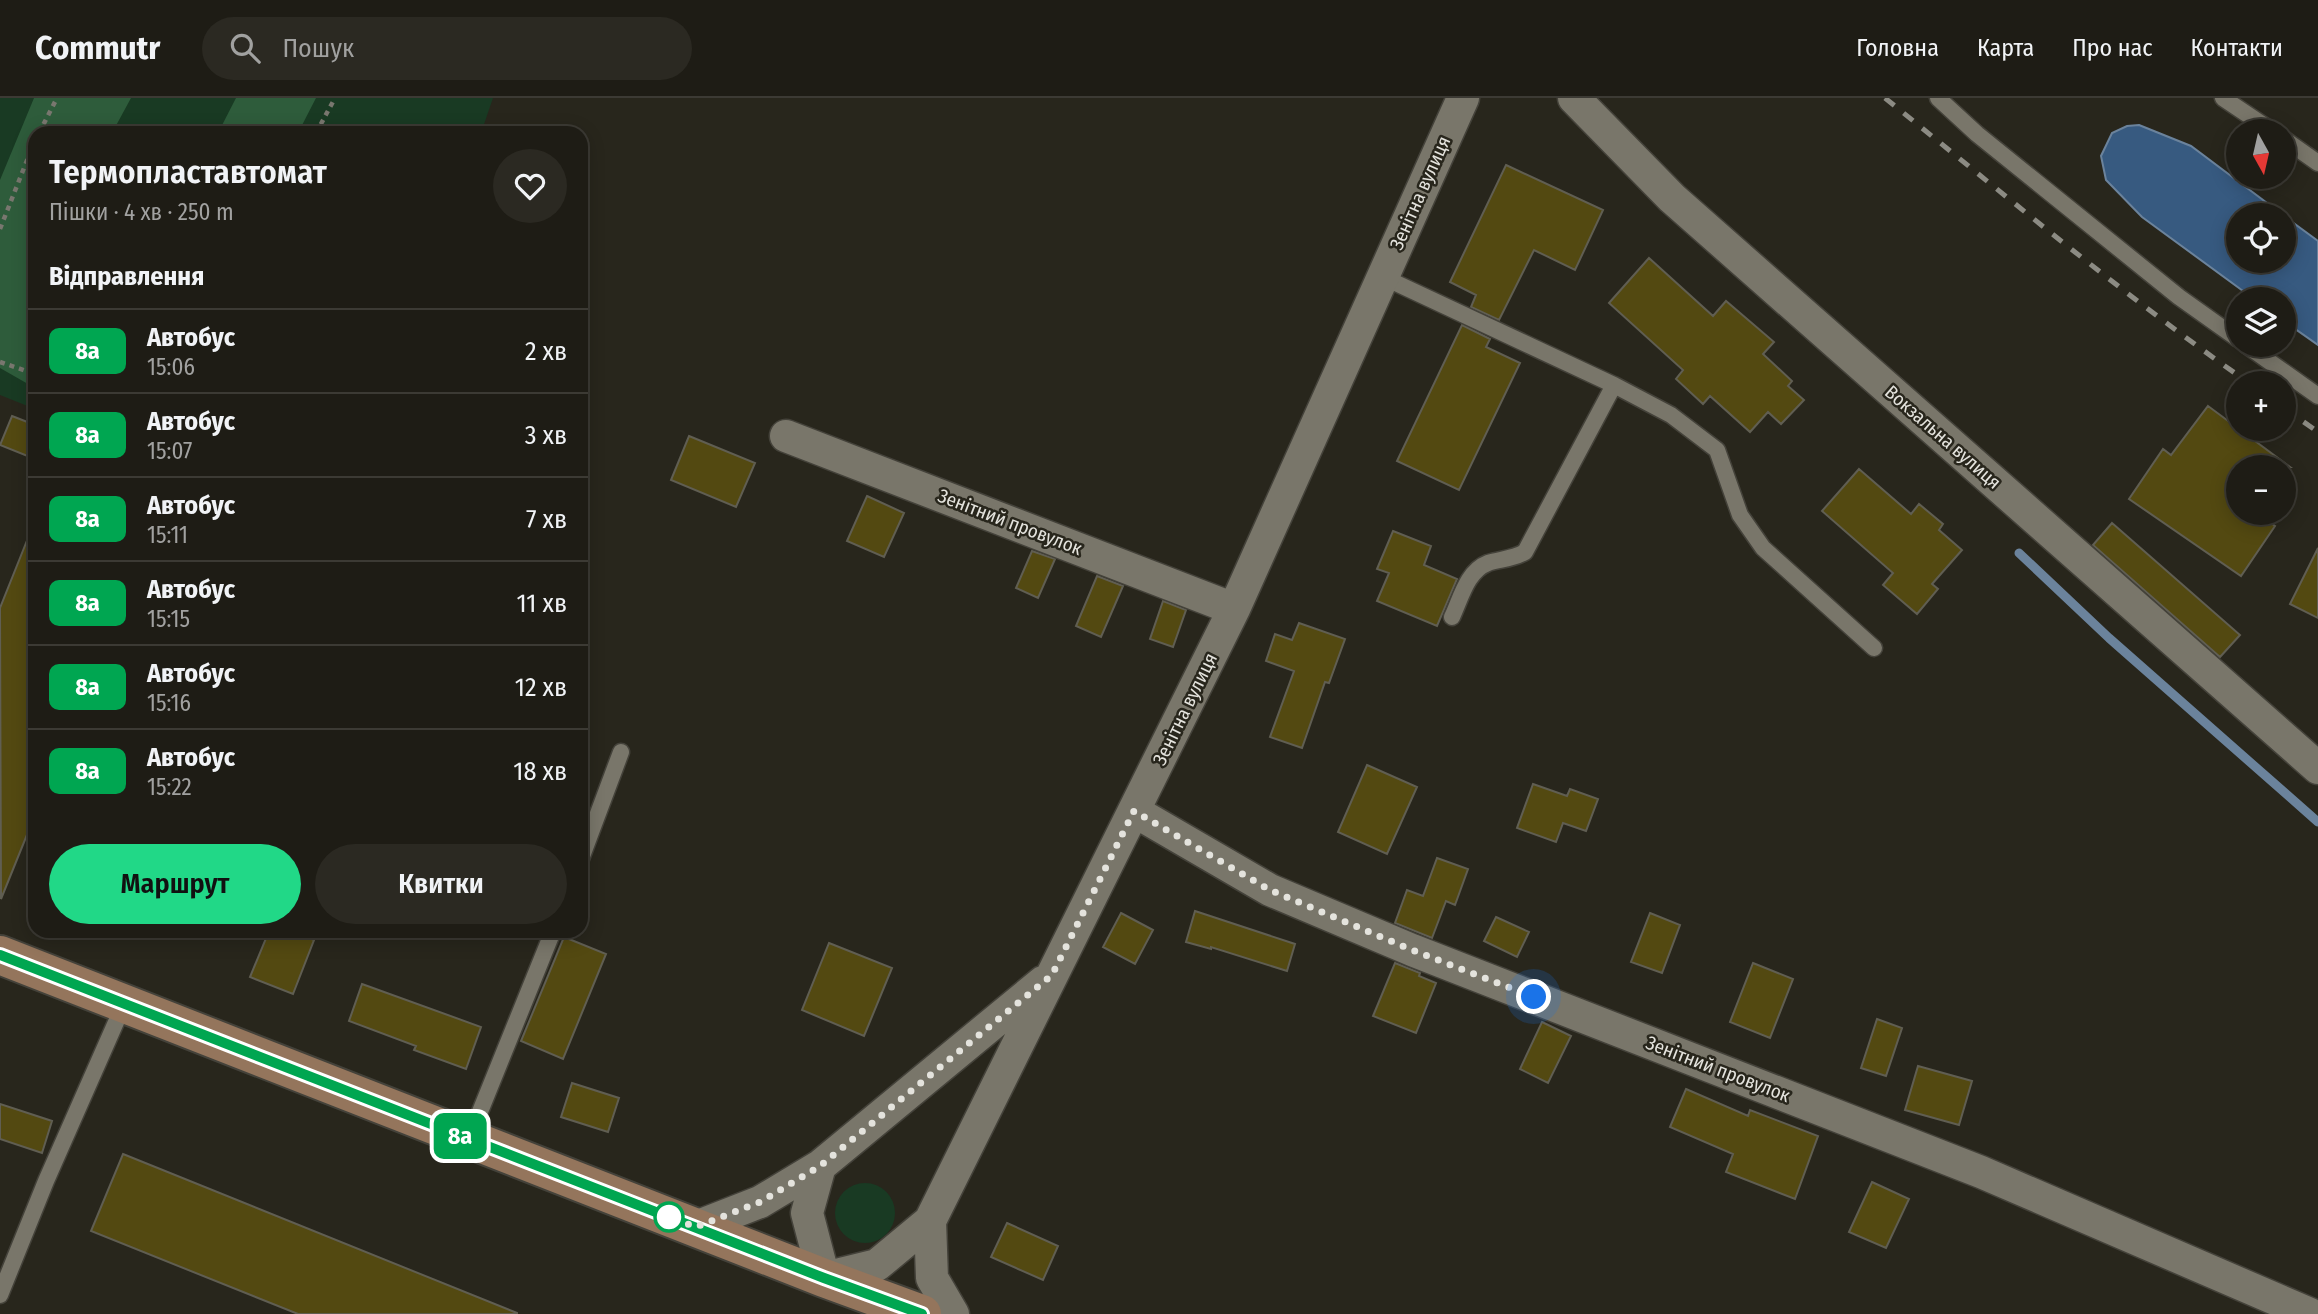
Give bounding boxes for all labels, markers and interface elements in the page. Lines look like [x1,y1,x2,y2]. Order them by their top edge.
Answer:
search box [202,17,692,80]
text: Commutr [35,28,160,68]
icon: search [226,29,264,67]
text: Пошук [282,33,354,64]
text: Головна [1856,34,1939,62]
text: Карта [1977,34,2034,62]
text: Про нас [2072,34,2153,62]
text: Контакти [2191,34,2283,62]
north arrow [2226,119,2296,189]
map controls [2226,119,2296,525]
street label: Зенітна вулиця [1385,133,1455,253]
button: heart [493,149,567,223]
text: Термопластавтомат [49,152,327,192]
text: Пішки · 4 хв · 250 m [49,198,234,226]
button: locate [2226,203,2296,273]
text: Відправлення [49,261,204,292]
button: layers [2226,287,2296,357]
text: Автобус [147,322,235,353]
text: 2 хв [525,336,567,367]
text: 8а [75,337,100,365]
text: 15:06 [147,353,195,381]
button: + [2226,371,2296,441]
street label: Вокзальна вулиця [1880,380,2006,494]
text: Автобус [147,406,235,437]
text: 3 хв [525,420,567,451]
text: 8а [75,421,100,449]
text: 15:07 [147,437,192,465]
button: − [2226,455,2296,525]
street label: Зенітний провулок [935,484,1085,560]
text: Автобус [147,490,235,521]
text: 7 хв [526,504,567,535]
text: 8а [75,505,100,533]
text: 15:11 [147,521,188,549]
text: Автобус [147,574,235,605]
text: 11 хв [517,588,567,619]
text: 8а [75,589,100,617]
text: 15:15 [147,605,190,633]
street label: Зенітна вулиця [1148,649,1222,769]
text: Автобус [147,658,235,689]
text: 12 хв [515,672,567,703]
text: 8а [75,673,100,701]
text: 15:16 [147,689,191,717]
text: Автобус [147,742,235,773]
text: 18 хв [513,756,567,787]
text: 8а [75,757,100,785]
text: 15:22 [147,773,192,801]
button: Маршрут [49,844,301,924]
button: Квитки [315,844,567,924]
your location [1516,979,1551,1014]
street label: Зенітний провулок [1643,1031,1793,1107]
line badge: 8а [428,1113,491,1159]
text: 8а [448,1122,472,1150]
unlabelled marker [654,1202,684,1232]

